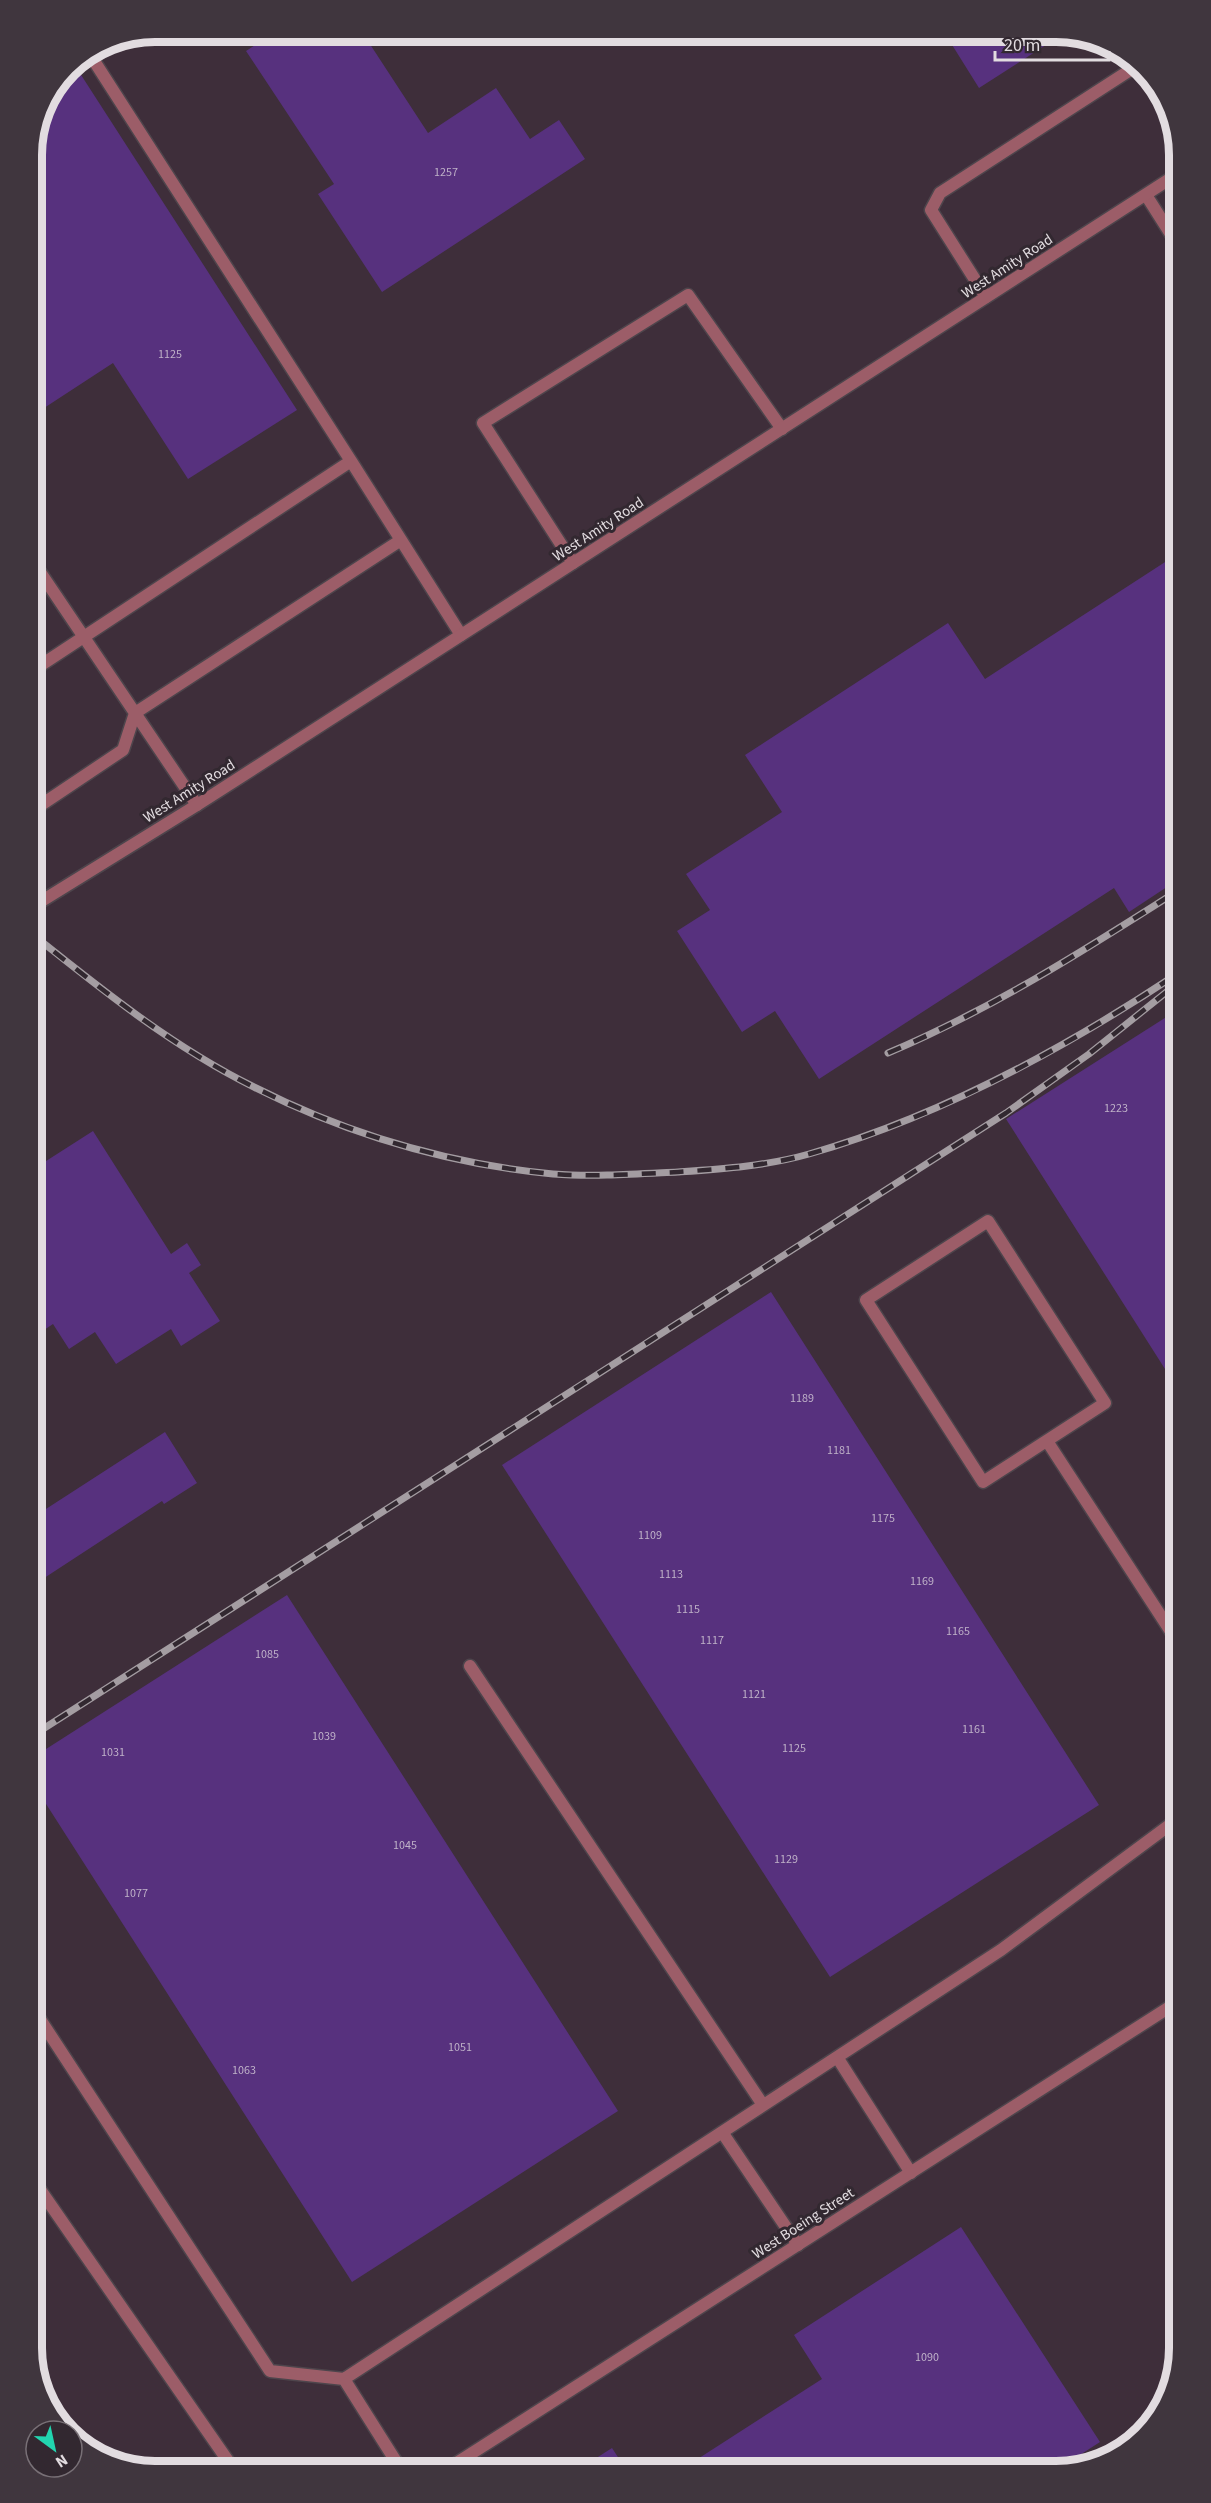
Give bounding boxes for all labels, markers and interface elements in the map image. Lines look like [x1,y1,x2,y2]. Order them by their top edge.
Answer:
scale bar [995,24,1109,62]
text: 20 m [1004,33,1040,58]
house number: 1257 [434,164,458,181]
street label: West Amity Road [958,229,1057,304]
house number: 1125 [158,346,182,363]
street label: West Amity Road [549,492,648,567]
street label: West Amity Road [139,755,239,828]
house number: 1223 [1104,1100,1128,1117]
house number: 1189 [790,1390,814,1407]
house number: 1181 [827,1442,851,1459]
house number: 1175 [871,1510,895,1527]
house number: 1109 [638,1527,662,1544]
house number: 1113 [659,1566,683,1583]
house number: 1169 [910,1573,934,1590]
house number: 1115 [676,1601,700,1618]
house number: 1165 [946,1623,970,1640]
house number: 1117 [700,1632,724,1649]
house number: 1085 [255,1646,279,1663]
house number: 1121 [742,1686,766,1703]
house number: 1161 [962,1721,986,1738]
house number: 1039 [312,1728,336,1745]
house number: 1125 [782,1740,806,1757]
house number: 1031 [101,1744,125,1761]
house number: 1045 [393,1837,417,1854]
house number: 1129 [774,1851,798,1868]
house number: 1077 [124,1885,148,1902]
house number: 1051 [448,2039,472,2056]
house number: 1063 [232,2062,256,2079]
street label: West Boeing Street [748,2183,858,2264]
house number: 1090 [915,2349,939,2366]
north arrow [24,2419,84,2479]
text: N [51,2449,72,2473]

